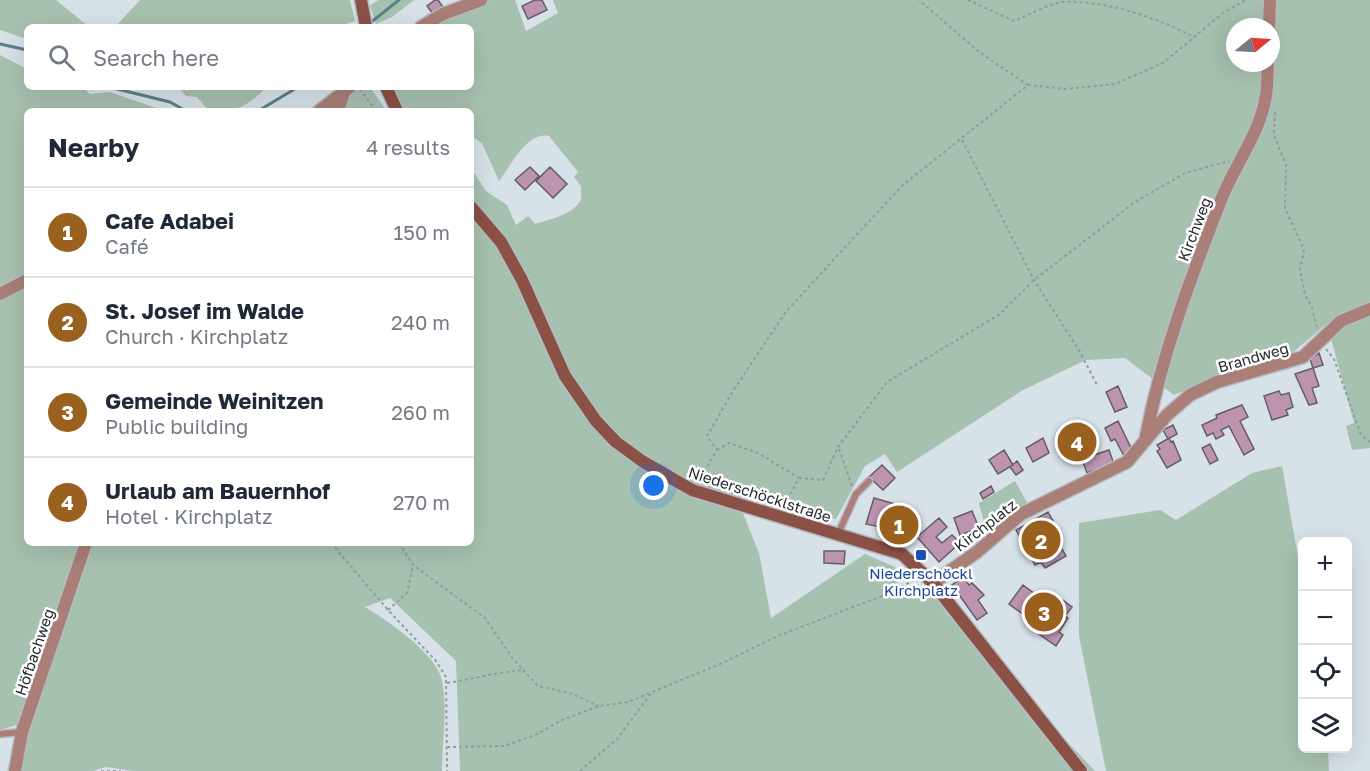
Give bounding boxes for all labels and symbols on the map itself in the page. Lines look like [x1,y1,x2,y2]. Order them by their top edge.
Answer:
north arrow [1226,18,1280,72]
street label: Kirchweg [1174,194,1214,264]
street label: Brandweg [1216,338,1290,376]
pin: 4 [1058,420,1096,464]
street label: Niederschöcklstraße [686,462,834,526]
your location [639,471,668,500]
street label: Kirchplatz [950,495,1020,555]
pin: 1 [880,502,918,548]
pin: 2 [1022,518,1060,562]
marker: Niederschöckl Kirchplatz [914,548,928,562]
place label: Niederschöckl Kirchplatz [869,564,973,599]
pin: 3 [1024,590,1064,634]
street label: Höfbachweg [11,606,57,698]

